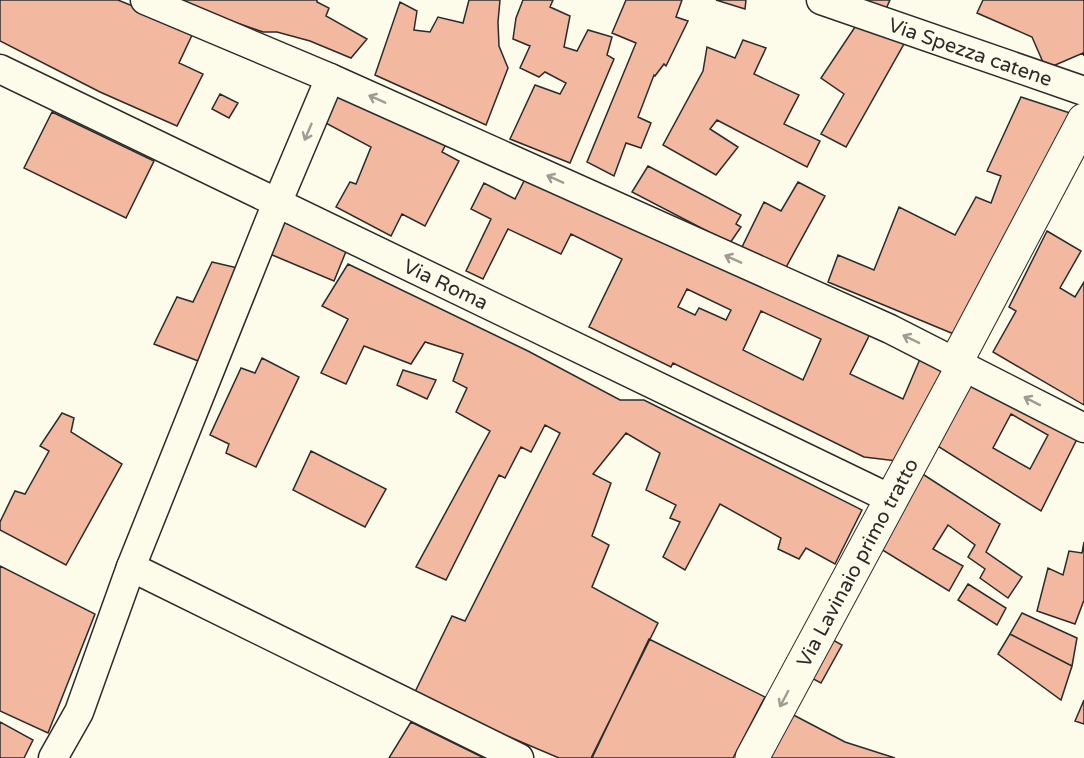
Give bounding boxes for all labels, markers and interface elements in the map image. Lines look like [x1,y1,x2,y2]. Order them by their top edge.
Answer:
street label: Via Spezza catene [885,13,1055,92]
one-way arrow [369,93,387,105]
one-way arrow [302,123,313,141]
one-way arrow [547,173,565,184]
one-way arrow [725,253,743,264]
street label: Via Roma [399,254,492,316]
one-way arrow [902,333,920,345]
one-way arrow [1023,395,1041,407]
street label: Via Lavinaio primo tratto [792,454,924,672]
one-way arrow [778,689,789,707]

